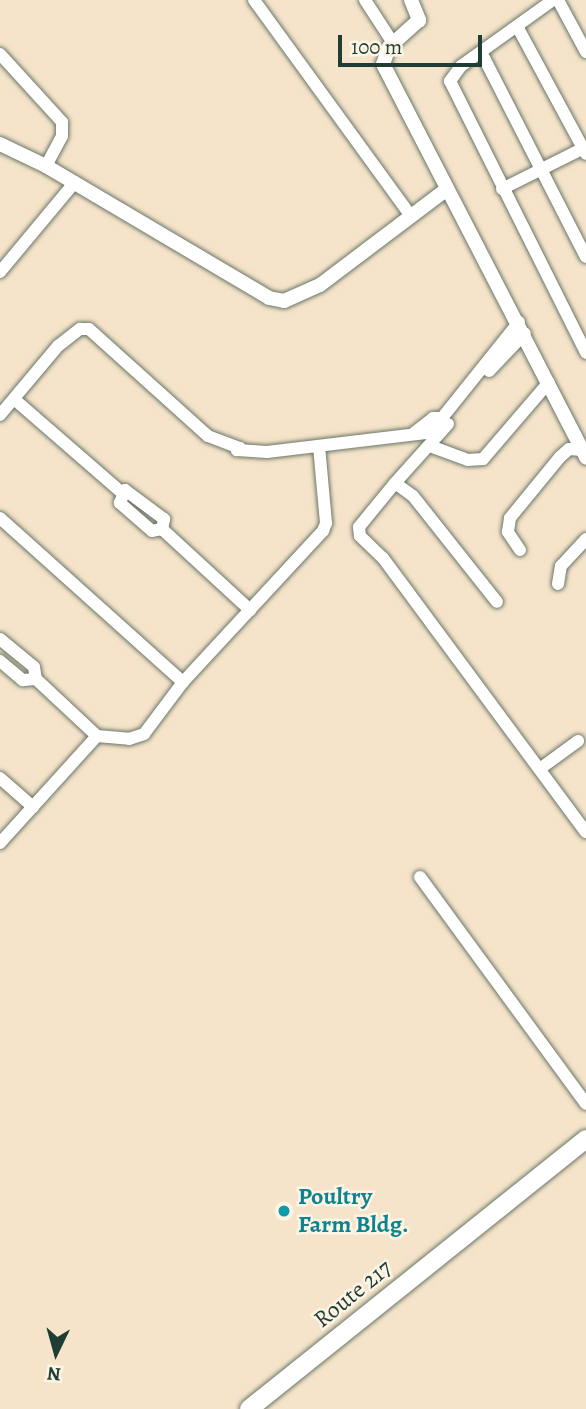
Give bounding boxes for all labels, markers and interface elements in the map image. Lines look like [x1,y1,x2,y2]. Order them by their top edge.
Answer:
scale bar [341,21,484,65]
text: 100 m [351,33,402,61]
place label: Poultry Farm Bldg. [298,1183,409,1239]
marker: Poultry Farm Bldg. [276,1203,292,1219]
street label: Route 217 [308,1254,398,1334]
north arrow [21,1318,91,1388]
text: N [46,1360,62,1387]

